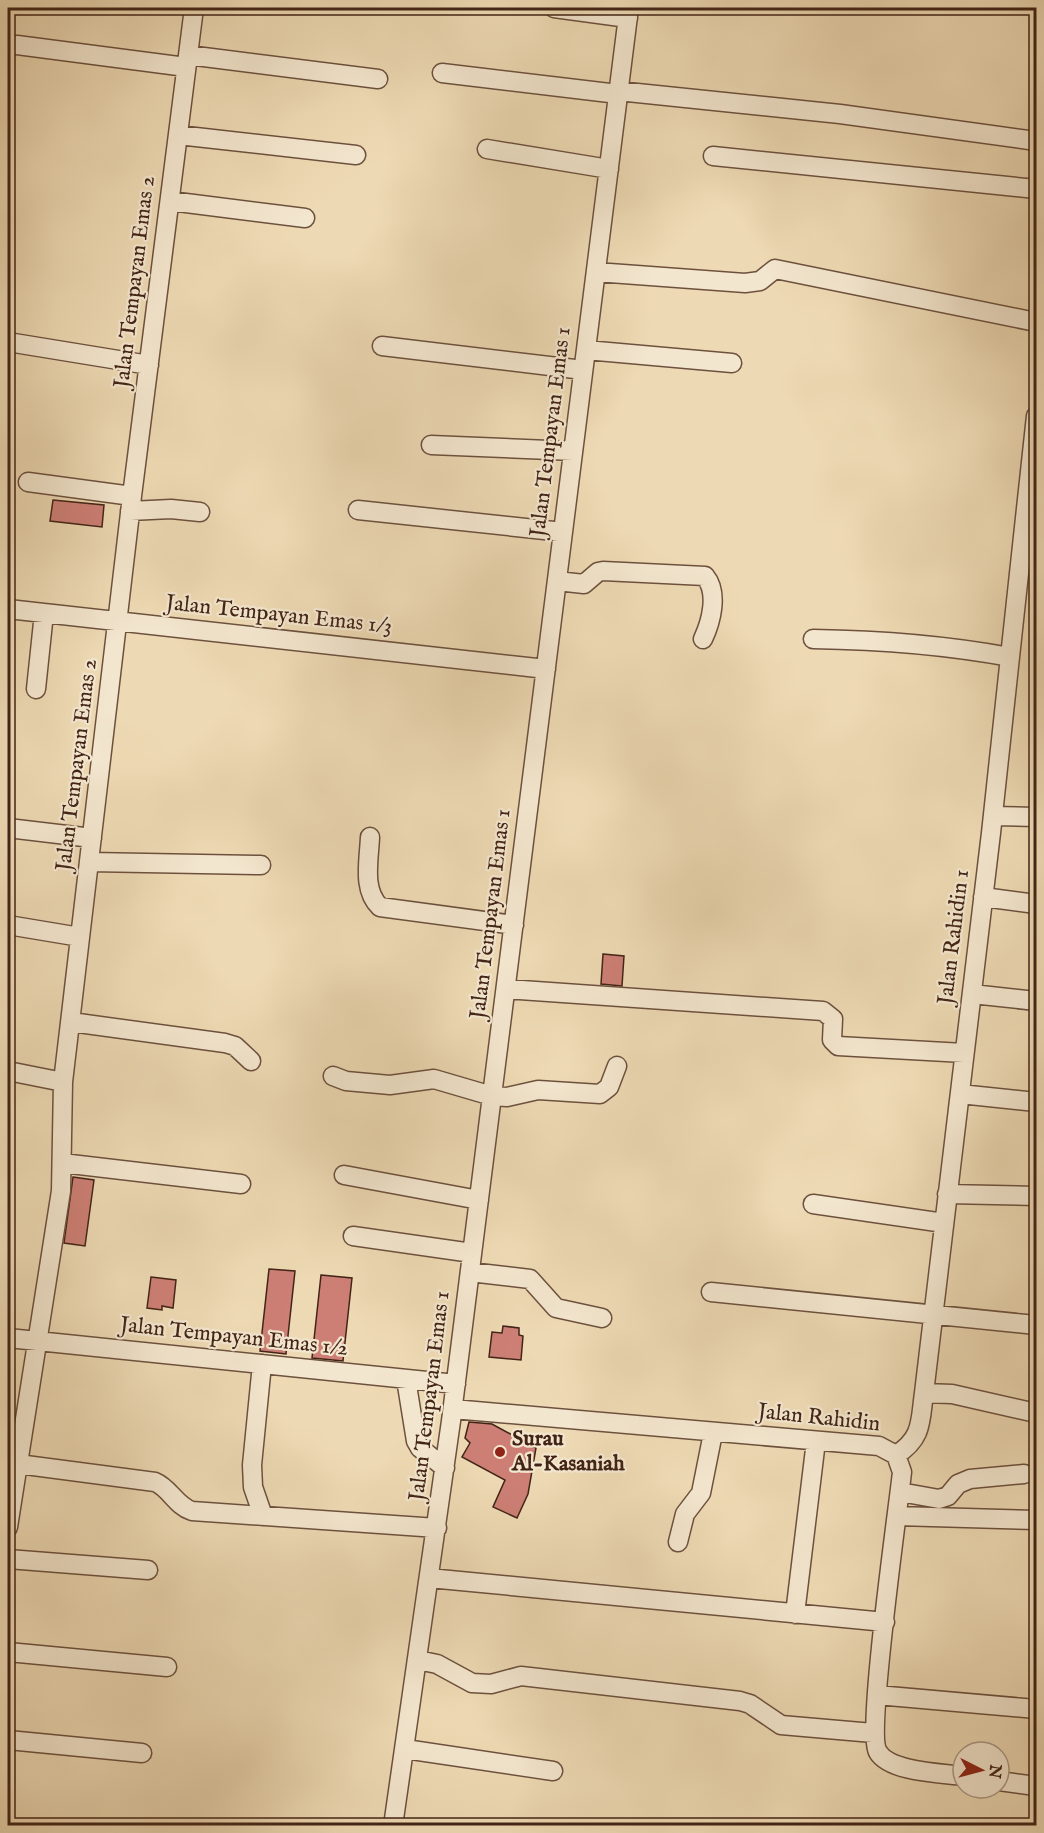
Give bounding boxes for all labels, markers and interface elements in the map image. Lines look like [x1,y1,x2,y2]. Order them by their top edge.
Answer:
street label: Jalan Tempayan Emas 2 [108,174,162,393]
street label: Jalan Tempayan Emas 1 [524,325,578,542]
street label: Jalan Tempayan Emas 1/3 [162,589,393,641]
street label: Jalan Tempayan Emas 2 [50,657,104,876]
street label: Jalan Tempayan Emas 1 [464,807,518,1024]
street label: Jalan Rahidin 1 [931,868,976,1009]
street label: Jalan Tempayan Emas 1 [403,1289,457,1506]
street label: Jalan Tempayan Emas 1/2 [116,1311,349,1363]
street label: Jalan Rahidin [753,1397,882,1438]
place label: Surau Al-Kasaniah [511,1425,625,1478]
marker: Surau Al-Kasaniah [493,1445,507,1459]
north arrow [951,1740,1011,1800]
text: N [983,1762,1005,1779]

